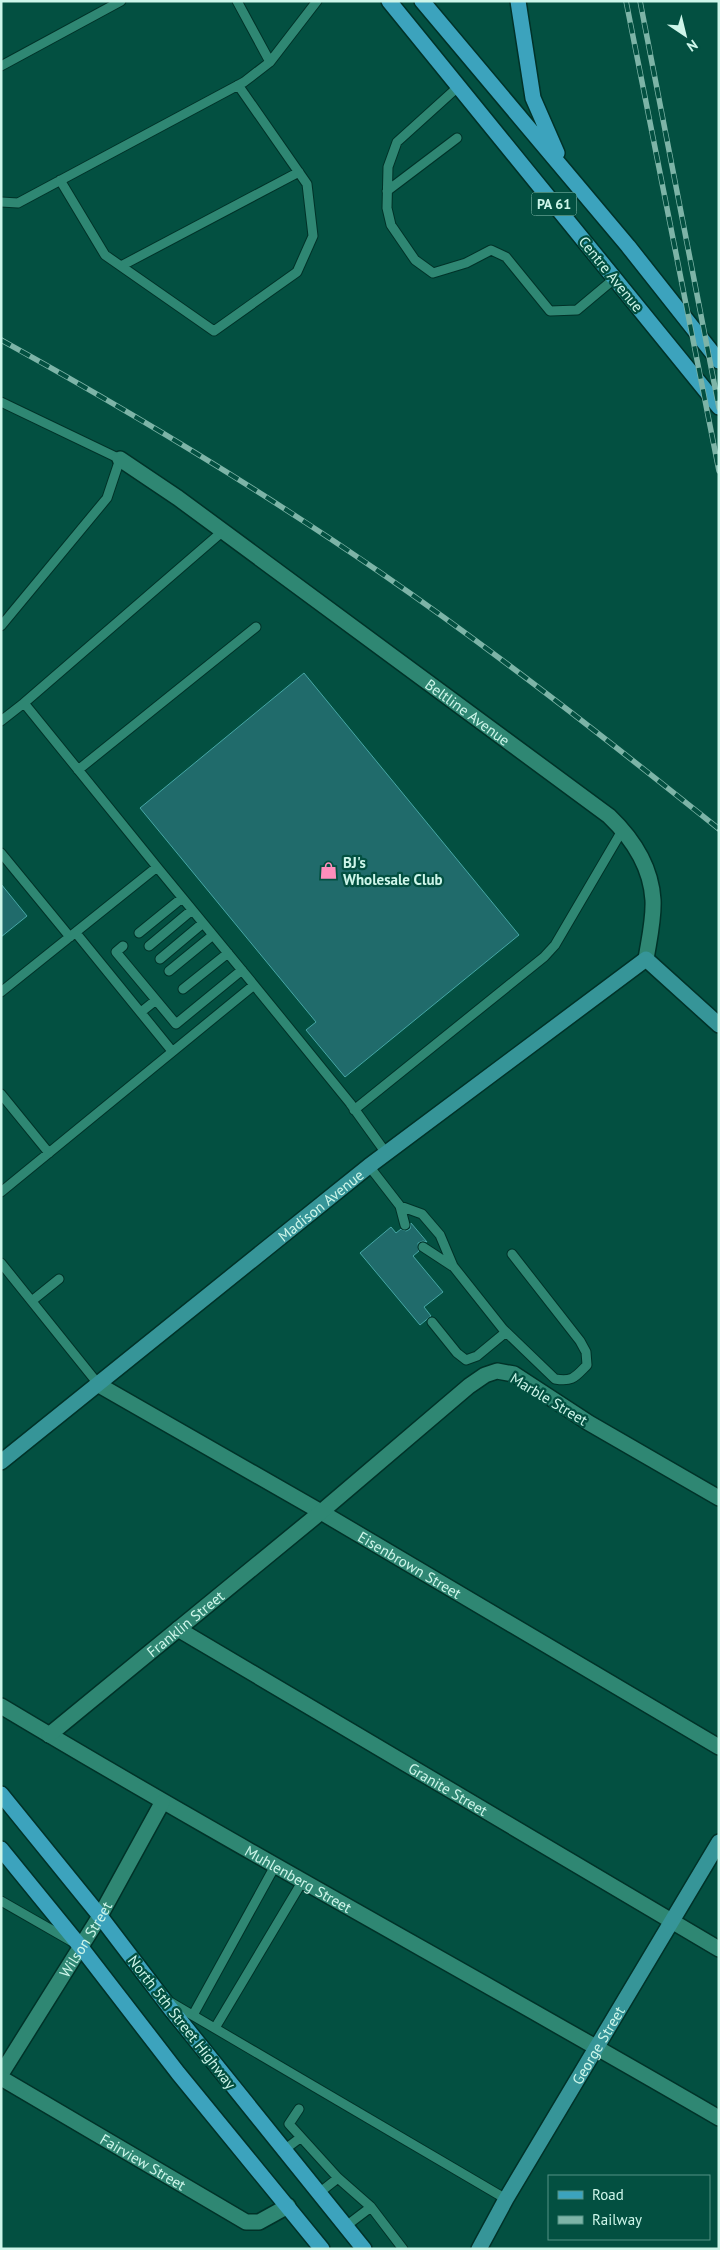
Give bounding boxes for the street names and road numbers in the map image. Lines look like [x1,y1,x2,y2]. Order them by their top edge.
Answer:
road number: PA 61 [532,192,576,215]
street label: Centre Avenue [575,232,647,316]
street label: Beltline Avenue [422,674,514,749]
street label: Madison Avenue [274,1165,367,1245]
street label: Marble Street [507,1368,591,1430]
street label: Eisenbrown Street [355,1527,465,1602]
street label: Franklin Street [142,1586,228,1661]
street label: Granite Street [405,1758,491,1820]
street label: Muhlenberg Street [242,1841,355,1916]
street label: Wilson Street [55,1898,116,1981]
street label: North 5th Street Highway [124,1951,240,2093]
street label: George Street [567,2003,628,2088]
street label: Fairview Street [97,2129,190,2194]

